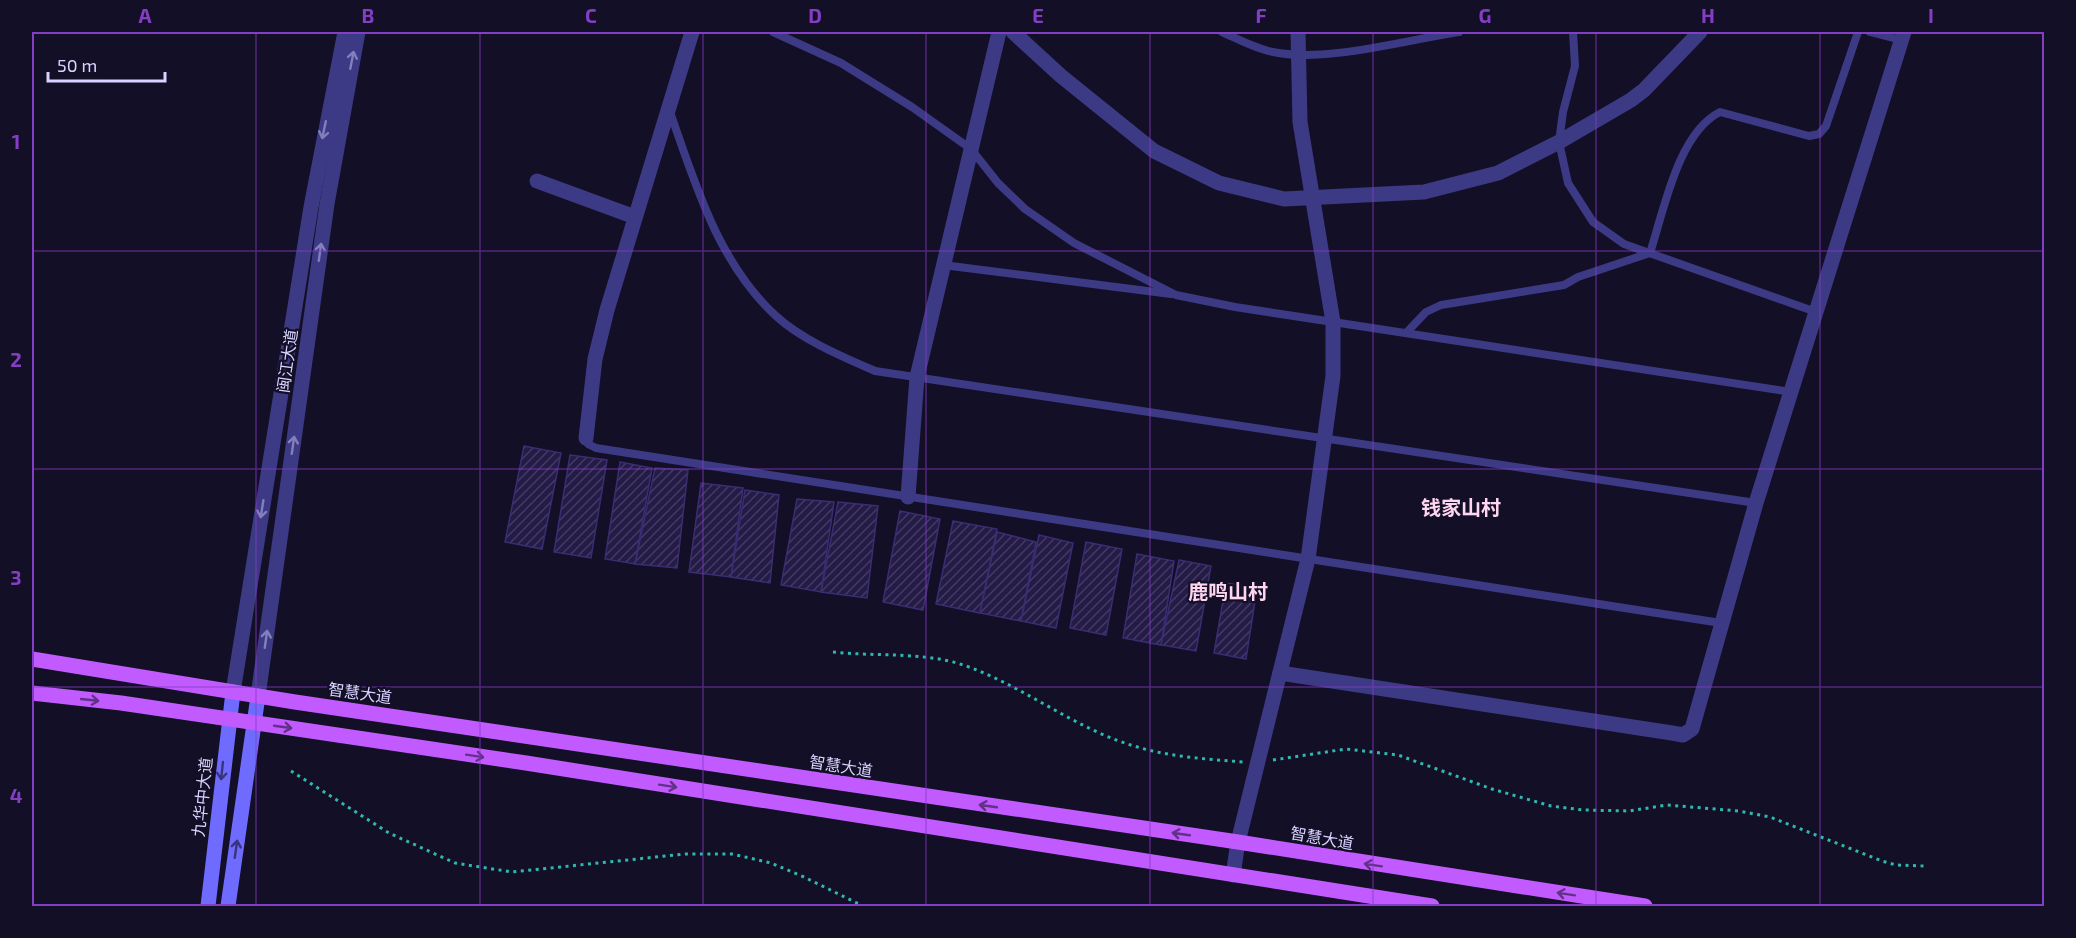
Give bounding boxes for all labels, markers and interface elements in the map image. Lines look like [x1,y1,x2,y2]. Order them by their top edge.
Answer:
text: A [138,3,152,27]
text: B [362,3,374,27]
text: C [585,3,597,27]
text: D [808,3,822,27]
text: E [1032,3,1044,27]
text: F [1255,3,1267,27]
text: G [1479,3,1491,27]
text: H [1701,3,1715,27]
text: I [1928,3,1934,27]
scale bar [48,45,165,83]
one-way arrow [347,51,358,70]
text: 50 m [57,54,97,76]
one-way arrow [318,120,329,139]
text: 1 [12,129,20,153]
one-way arrow [315,243,326,263]
street label: 闽江大道 [273,328,300,394]
text: 2 [10,347,22,371]
one-way arrow [288,436,299,456]
district label: 钱家山村 [1421,495,1501,519]
one-way arrow [257,498,268,518]
text: 3 [10,565,22,589]
district label: 鹿鸣山村 [1188,579,1268,603]
one-way arrow [261,629,272,649]
street label: 智慧大道 [327,679,393,706]
one-way arrow [79,695,99,706]
one-way arrow [272,722,292,733]
one-way arrow [465,750,485,761]
street label: 智慧大道 [808,751,874,780]
street label: 九华中大道 [188,756,215,838]
one-way arrow [217,761,228,781]
one-way arrow [658,780,678,791]
text: 4 [10,783,23,807]
one-way arrow [979,800,998,811]
street label: 智慧大道 [1289,823,1355,852]
one-way arrow [1172,828,1191,839]
one-way arrow [231,839,242,859]
one-way arrow [1364,859,1384,870]
one-way arrow [1557,889,1577,900]

